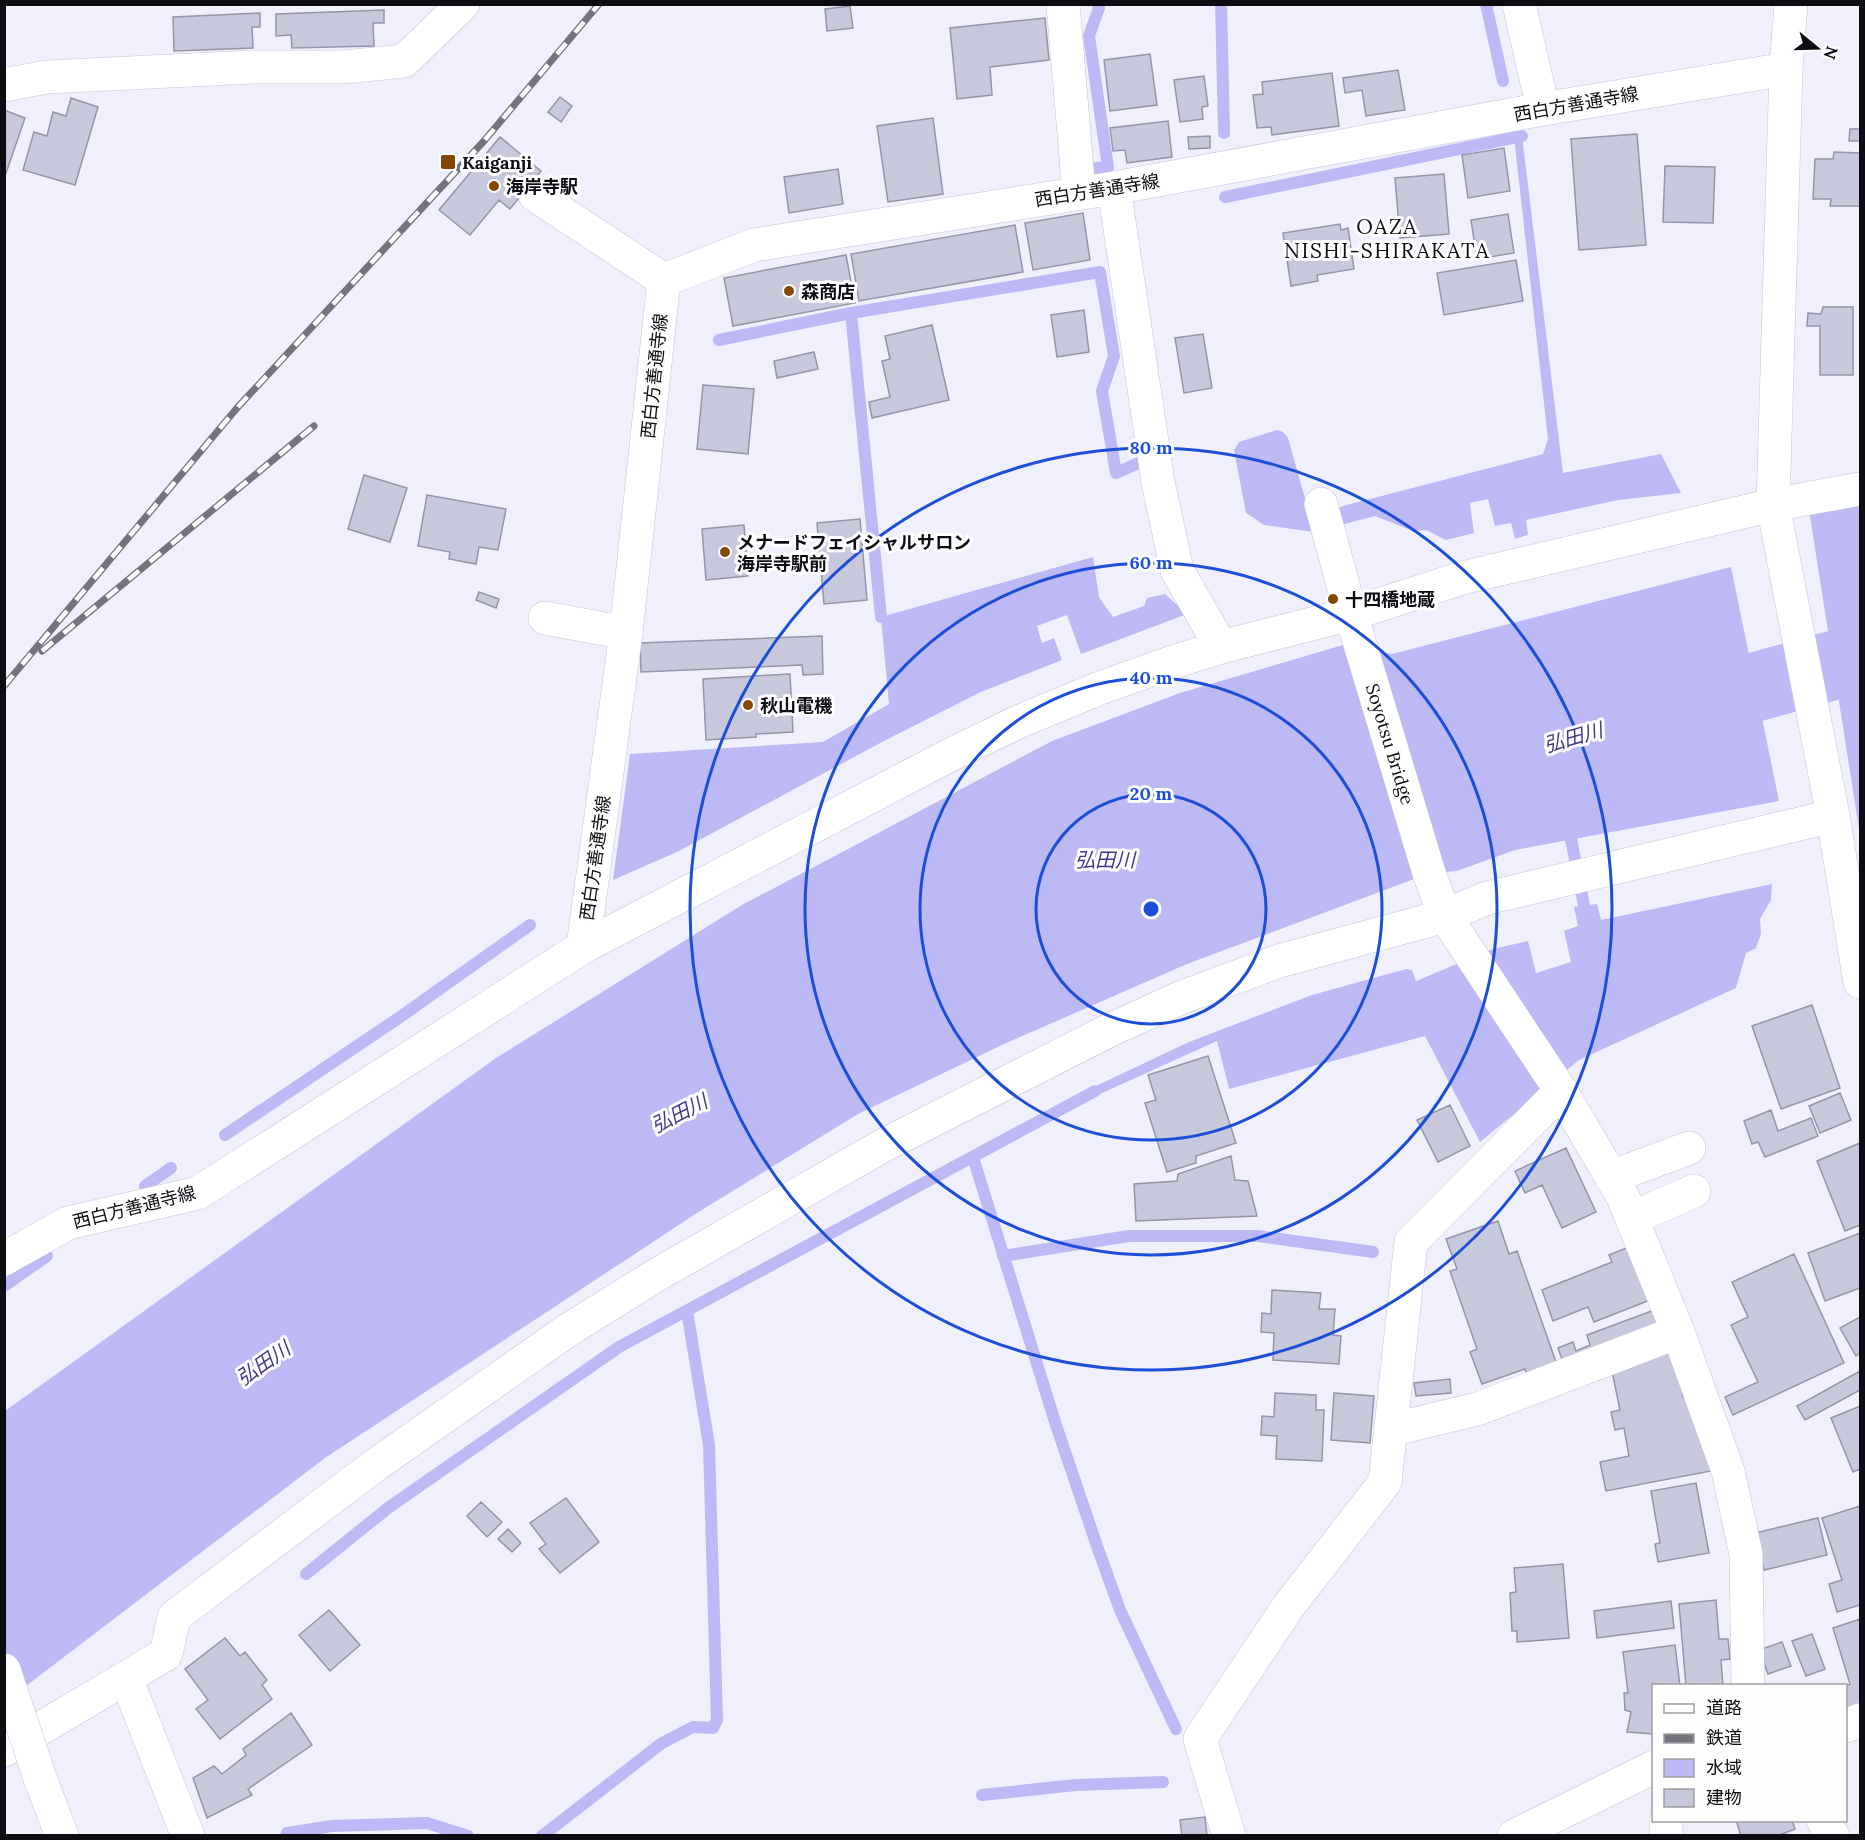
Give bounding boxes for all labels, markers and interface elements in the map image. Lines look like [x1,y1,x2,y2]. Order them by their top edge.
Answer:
north arrow [1787,18,1847,78]
text: N [1820,44,1843,62]
street label: 西白方善通寺線 [1512,82,1640,126]
place label: Kaiganji [462,151,532,174]
marker: Kaiganji [439,153,457,171]
street label: 西白方善通寺線 [1033,169,1161,211]
place label: 海岸寺駅 [506,175,578,198]
marker: 海岸寺駅 [487,179,501,193]
district label: OAZA NISHI-SHIRAKATA [1284,213,1490,264]
place label: 森商店 [801,280,855,303]
marker: 森商店 [782,284,796,298]
street label: 西白方善通寺線 [636,312,672,440]
text: 80 m [1129,436,1173,459]
place label: メナードフェイシャルサロン 海岸寺駅前 [737,531,971,575]
marker: メナードフェイシャルサロン 海岸寺駅前 [718,545,732,559]
text: 60 m [1129,551,1173,574]
place label: 十四橋地蔵 [1345,588,1435,611]
marker: 十四橋地蔵 [1326,592,1340,606]
text: 40 m [1130,666,1173,689]
street label: Soyotsu Bridge [1361,681,1419,808]
place label: 秋山電機 [760,694,833,717]
marker: 秋山電機 [741,698,755,712]
water label: 弘田川 [1541,716,1607,757]
text: 20 m [1130,782,1173,805]
street label: 西白方善通寺線 [575,794,615,922]
water label: 弘田川 [1075,847,1137,872]
centre of rings [1141,899,1161,919]
water label: 弘田川 [647,1087,713,1138]
street label: 西白方善通寺線 [70,1181,198,1233]
water label: 弘田川 [231,1334,296,1390]
legend [1652,1684,1847,1822]
text: 道路 [1706,1696,1742,1719]
text: 鉄道 [1706,1726,1742,1749]
text: 水域 [1706,1756,1742,1779]
text: 建物 [1706,1786,1742,1809]

